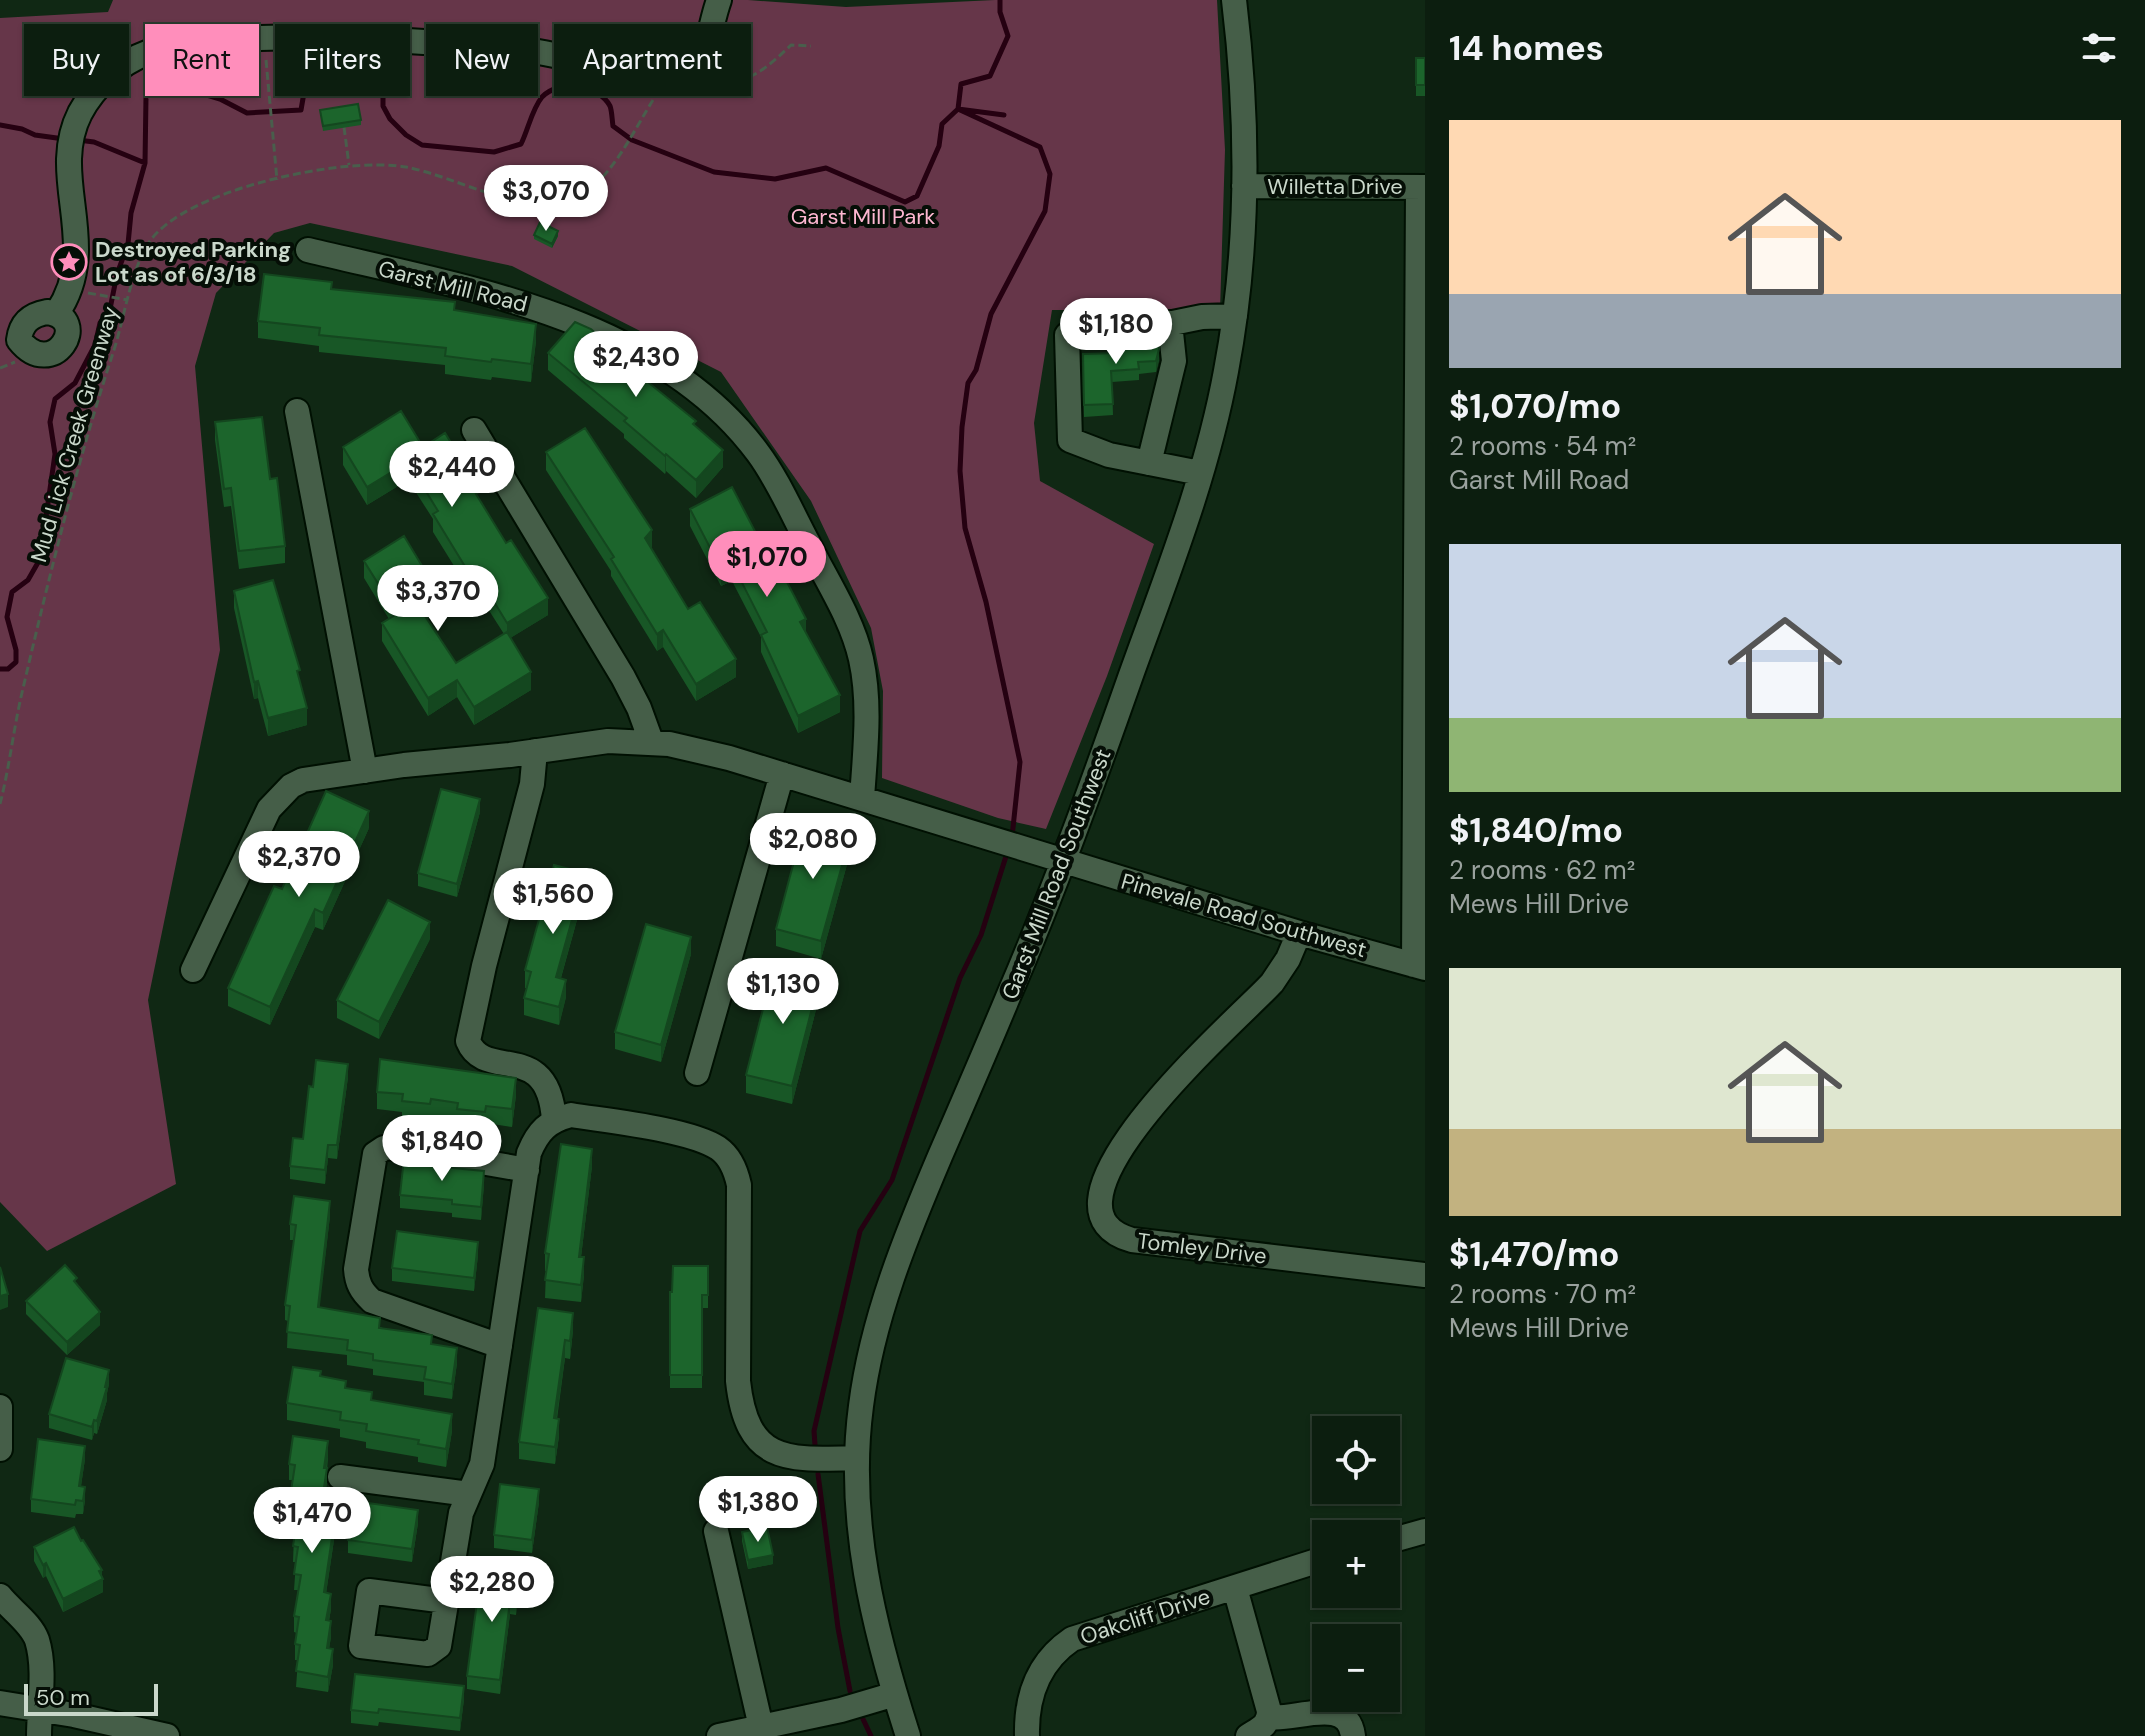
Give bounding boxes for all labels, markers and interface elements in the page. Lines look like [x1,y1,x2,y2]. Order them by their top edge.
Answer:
chip: Buy [24,24,129,96]
chip: Rent [145,24,259,96]
chip: Filters [275,24,410,96]
chip: New [426,24,538,96]
chip: Apartment [554,24,751,96]
text: 14 homes [1449,26,1604,71]
icon: filters [2077,26,2121,70]
pin: $3,070 [481,165,611,233]
street label: Willetta Drive [1267,172,1403,201]
icon: home [1713,172,1857,316]
text: $3,070 [502,174,590,208]
park label: Garst Mill Park [791,202,935,231]
place label: Destroyed Parking Lot as of 6/3/18 [95,235,291,289]
place icon: Destroyed Parking Lot as of 6/3/18 [50,243,88,281]
street label: Garst Mill Road [375,254,530,319]
pin: $1,180 [1051,298,1181,366]
street label: Mud Lick Creek Greenway [24,303,125,565]
text: $1,180 [1078,307,1154,341]
pin: $2,430 [571,331,701,399]
text: $2,430 [592,340,680,374]
text: $1,070/mo [1449,384,1621,429]
text: 2 rooms · 54 m² [1449,429,1636,463]
pin: $2,440 [387,441,517,509]
text: $2,440 [407,450,497,484]
text: Garst Mill Road [1449,463,1629,497]
pin: $1,070 [702,531,832,599]
text: $1,070 [726,540,808,574]
pin: $3,370 [373,565,503,633]
text: $3,370 [395,574,481,608]
icon: home [1713,596,1857,740]
street label: Garst Mill Road Southwest [995,745,1118,1004]
text: $1,840/mo [1449,808,1623,853]
pin: $2,080 [748,813,878,881]
text: $2,080 [768,822,858,856]
pin: $2,370 [234,831,364,899]
text: $2,370 [257,840,341,874]
text: 2 rooms · 62 m² [1449,853,1635,887]
street label: Pinevale Road Southwest [1118,867,1370,964]
pin: $1,560 [488,868,618,936]
text: $1,560 [512,877,594,911]
text: Mews Hill Drive [1449,887,1629,921]
pin: $1,130 [718,958,848,1026]
text: $1,130 [745,967,821,1001]
icon: home [1713,1020,1857,1164]
pin: $1,840 [377,1115,507,1183]
text: $1,840 [400,1124,484,1158]
street label: Tomley Drive [1136,1226,1268,1271]
text: $1,470/mo [1449,1232,1620,1277]
text: 2 rooms · 70 m² [1449,1277,1636,1311]
text: Mews Hill Drive [1449,1311,1629,1345]
map controls [1312,1416,1400,1712]
button: locate [1312,1416,1400,1504]
pin: $1,380 [693,1476,823,1544]
text: $1,380 [717,1485,799,1519]
pin: $1,470 [247,1487,377,1555]
text: $1,470 [272,1496,352,1530]
button: + [1312,1520,1400,1608]
pin: $2,280 [427,1556,557,1624]
text: $2,280 [449,1565,535,1599]
street label: Oakcliff Drive [1076,1582,1214,1651]
button: − [1312,1624,1400,1712]
scale bar [24,1680,158,1716]
text: 50 m [36,1683,90,1712]

